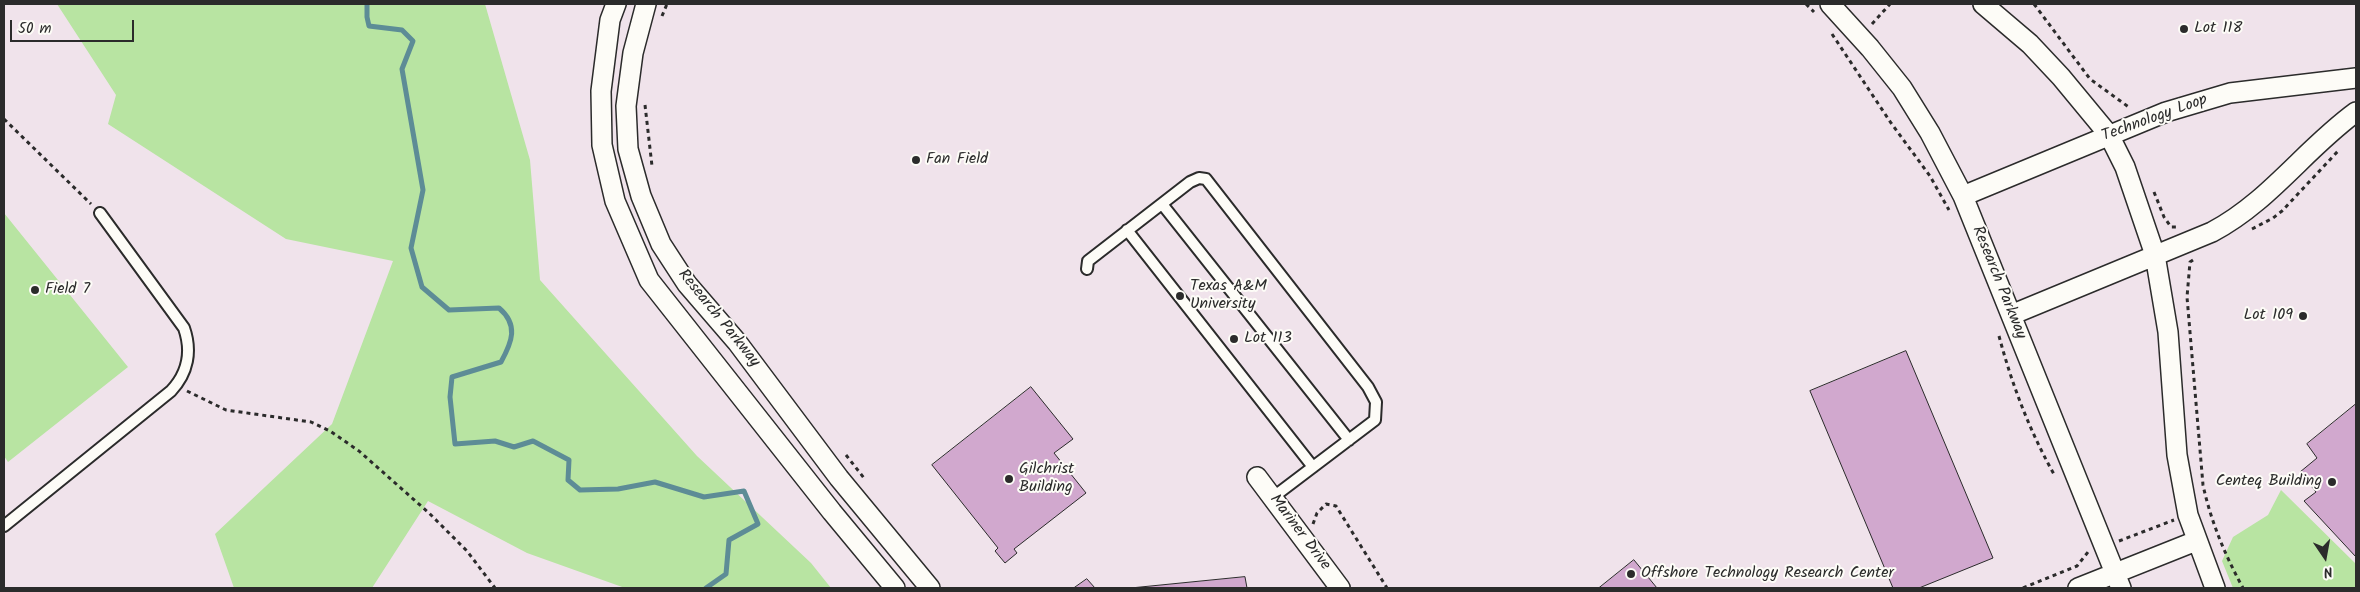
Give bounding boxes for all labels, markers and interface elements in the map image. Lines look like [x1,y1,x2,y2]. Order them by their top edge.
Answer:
scale bar [12,10,136,42]
text: 50 m [18,17,52,41]
place label: Lot 118 [2194,19,2242,39]
marker: Lot 118 [2178,23,2190,35]
street label: Technology Loop [2100,91,2210,147]
place label: Fan Field [926,150,988,170]
marker: Fan Field [910,154,922,166]
street label: Research Parkway [1967,224,2029,342]
street label: Research Parkway [673,266,763,372]
place label: Texas A&M University [1190,277,1267,315]
place label: Field 7 [45,280,90,300]
marker: Field 7 [29,284,41,296]
marker: Texas A&M University [1174,290,1186,302]
place label: Lot 109 [2244,306,2293,326]
marker: Lot 109 [2297,310,2309,322]
place label: Lot 113 [1244,329,1292,349]
marker: Lot 113 [1228,333,1240,345]
place label: Gilchrist Building [1019,460,1074,498]
place label: Centeq Building [2216,472,2322,492]
marker: Gilchrist Building [1003,473,1015,485]
marker: Centeq Building [2326,476,2338,488]
street label: Mariner Drive [1264,491,1334,575]
north arrow [2300,532,2350,582]
text: N [2322,560,2335,583]
place label: Offshore Technology Research Center [1641,564,1894,584]
marker: Offshore Technology Research Center [1625,568,1637,580]

